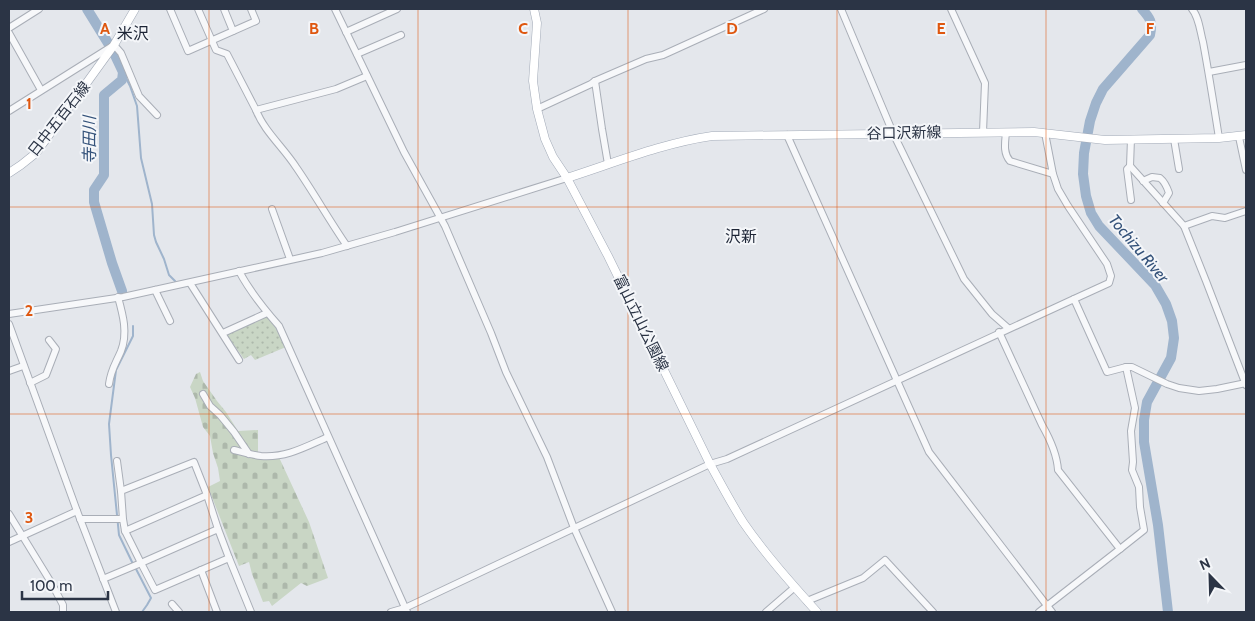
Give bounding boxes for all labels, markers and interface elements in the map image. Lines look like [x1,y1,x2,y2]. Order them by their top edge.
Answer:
text: A [100,19,110,38]
text: B [309,19,319,38]
text: C [518,19,528,38]
text: D [726,19,738,38]
text: E [936,19,946,38]
text: F [1146,19,1155,38]
district label: 米沢 [117,24,149,43]
street label: 日中五百石線 [24,78,94,160]
text: 1 [26,94,32,113]
water label: 寺田川 [80,114,99,164]
street label: 谷口沢新線 [866,123,942,143]
water label: Tochizu River [1105,210,1173,287]
district label: 沢新 [725,227,757,246]
street label: 富山立山公園線 [610,272,672,374]
text: 2 [25,301,33,320]
text: 3 [25,508,33,527]
north arrow [1185,551,1235,601]
text: N [1197,554,1213,574]
scale bar [22,568,109,600]
text: 100 m [30,577,72,595]

